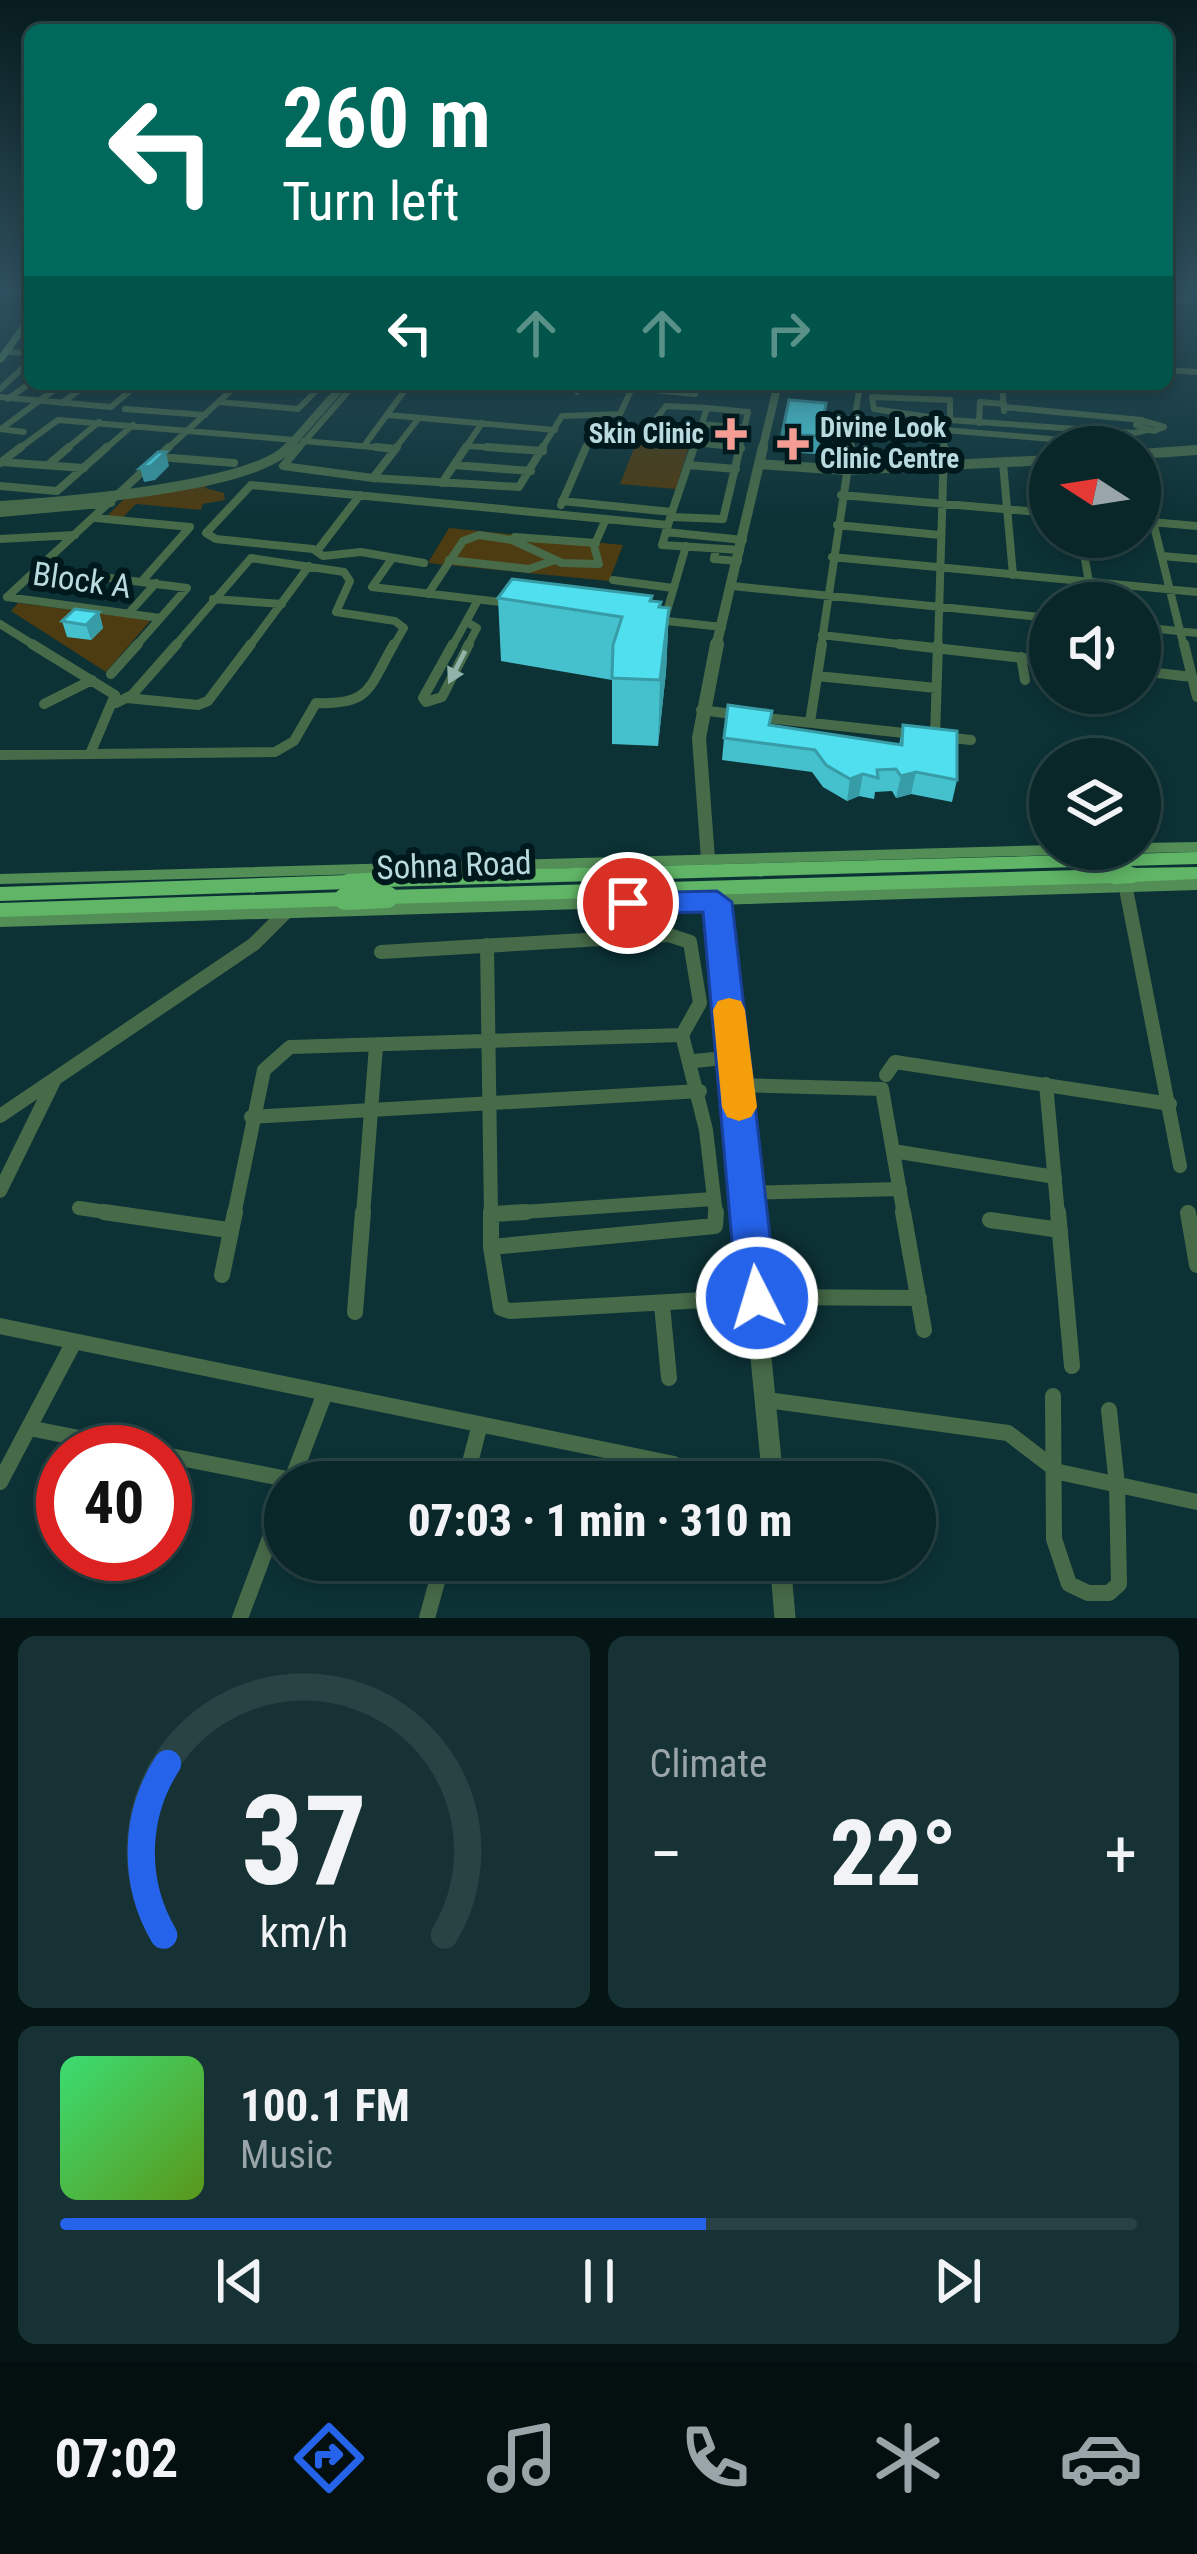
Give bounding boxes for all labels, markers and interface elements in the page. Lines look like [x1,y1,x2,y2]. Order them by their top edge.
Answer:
text: 260 m [282,69,491,168]
icon: left [84,72,240,228]
text: Turn left [282,170,459,233]
icon: left [377,300,443,366]
icon: ahead [503,300,569,366]
icon: ahead [629,300,695,366]
icon: right [755,300,821,366]
place label: Divine Look Clinic Centre [820,412,959,475]
place label: Skin Clinic [589,418,704,450]
marker: Skin Clinic [715,418,747,450]
north arrow [1029,426,1161,558]
map controls [1029,426,1161,870]
marker: Divine Look Clinic Centre [777,428,809,460]
street label: Block A [30,554,134,606]
button: sound [1029,582,1161,714]
one-way arrow [447,650,467,685]
button: layers [1029,738,1161,870]
street label: Sohna Road [376,843,532,887]
pin [577,852,679,954]
icon: arrive [595,870,661,936]
position arrow [694,1235,820,1361]
speed limit sign: 40 [36,1425,192,1581]
text: 07:03 · 1 min · 310 m [408,1494,792,1547]
text: Climate [650,1741,767,1787]
text: 37 [241,1768,367,1914]
text: 22° [830,1802,957,1907]
text: − [650,1816,683,1893]
text: + [1104,1816,1137,1893]
text: km/h [260,1907,348,1957]
text: 100.1 FM [240,2079,410,2132]
text: Music [240,2132,333,2178]
icon: previous [207,2248,273,2314]
icon: pause [566,2248,632,2314]
icon: next [925,2248,991,2314]
icon: directions [287,2416,371,2500]
icon: music [480,2416,564,2500]
icon: phone [673,2416,757,2500]
icon: climate [866,2416,950,2500]
icon: car [1059,2416,1143,2500]
text: 07:02 [54,2427,178,2490]

